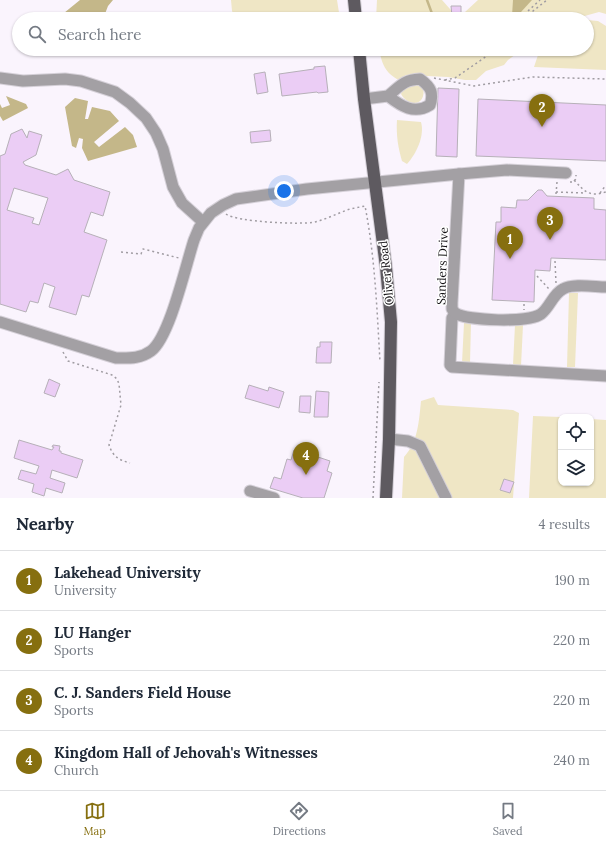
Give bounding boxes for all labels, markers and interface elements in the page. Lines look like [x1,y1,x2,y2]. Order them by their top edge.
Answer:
search box [12,12,594,56]
icon: search [26,23,48,45]
text: Search here [58,25,141,44]
pin: 2 [529,94,555,127]
your location [274,181,294,201]
pin: 3 [537,207,563,240]
street label: Sanders Drive [433,226,451,305]
pin: 1 [497,226,523,259]
street label: Oliver Road [375,240,397,306]
map controls [558,414,594,486]
button: locate [558,414,594,450]
pin: 4 [293,442,319,475]
button: layers [558,450,594,486]
text: Nearby [16,513,74,535]
text: 4 results [539,516,590,533]
text: Lakehead University [54,563,201,582]
text: 1 [26,572,32,589]
text: 190 m [555,572,590,589]
text: University [54,582,116,599]
text: LU Hanger [54,623,131,642]
text: 2 [26,632,32,649]
text: 220 m [553,632,590,649]
text: Sports [54,642,93,659]
text: C. J. Sanders Field House [54,683,231,702]
text: 3 [25,692,33,709]
text: 220 m [553,692,590,709]
text: Sports [54,702,93,719]
text: Kingdom Hall of Jehovah's Witnesses [54,743,318,762]
text: 4 [25,752,33,769]
text: 240 m [553,752,590,769]
text: Church [54,762,99,779]
tab: Map [83,800,106,838]
tab: Directions [273,800,326,838]
tab: Saved [493,800,523,838]

